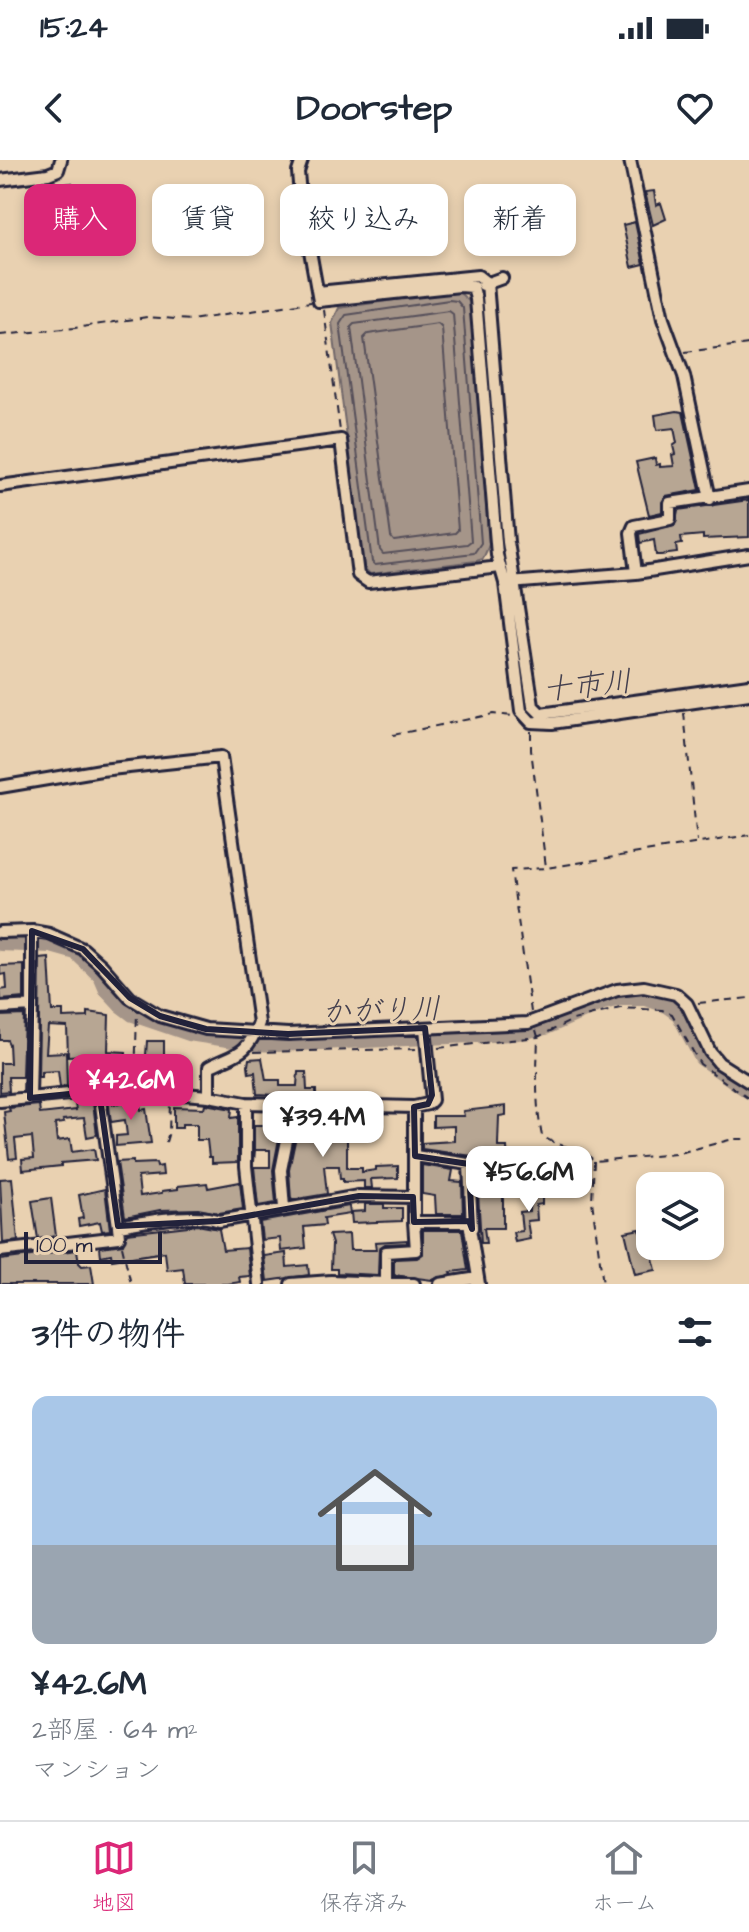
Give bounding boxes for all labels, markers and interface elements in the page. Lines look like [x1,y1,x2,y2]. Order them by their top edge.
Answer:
text: 15:24 [40,7,108,49]
text: Doorstep [297,83,452,134]
icon: back [32,86,76,130]
icon: heart [673,86,717,130]
chip: 購入 [24,184,136,256]
chip: 賃貸 [152,184,264,256]
chip: 絞り込み [280,184,448,256]
chip: 新着 [464,184,576,256]
water label: 十市川 [540,660,634,712]
water label: かがり川 [320,988,442,1034]
pin: ¥42.6M [66,1054,196,1122]
text: ¥42.6M [87,1062,175,1098]
pin: ¥39.4M [258,1091,388,1159]
text: ¥39.4M [281,1099,365,1135]
pin: ¥56.6M [464,1146,594,1214]
text: ¥56.6M [484,1154,574,1190]
map controls [636,1172,724,1260]
button: layers [636,1172,724,1260]
scale bar [24,1228,162,1264]
text: 100 m [36,1230,93,1261]
icon: filters [673,1310,717,1354]
text: 3件の物件 [32,1311,185,1359]
icon: home [303,1448,447,1592]
text: ¥42.6M [32,1660,147,1708]
text: 2部屋 · 64 m² [32,1712,198,1748]
text: マンション [32,1752,161,1788]
tab: 地図 [92,1836,136,1919]
tab: 保存済み [320,1836,408,1919]
tab: ホーム [592,1836,657,1919]

